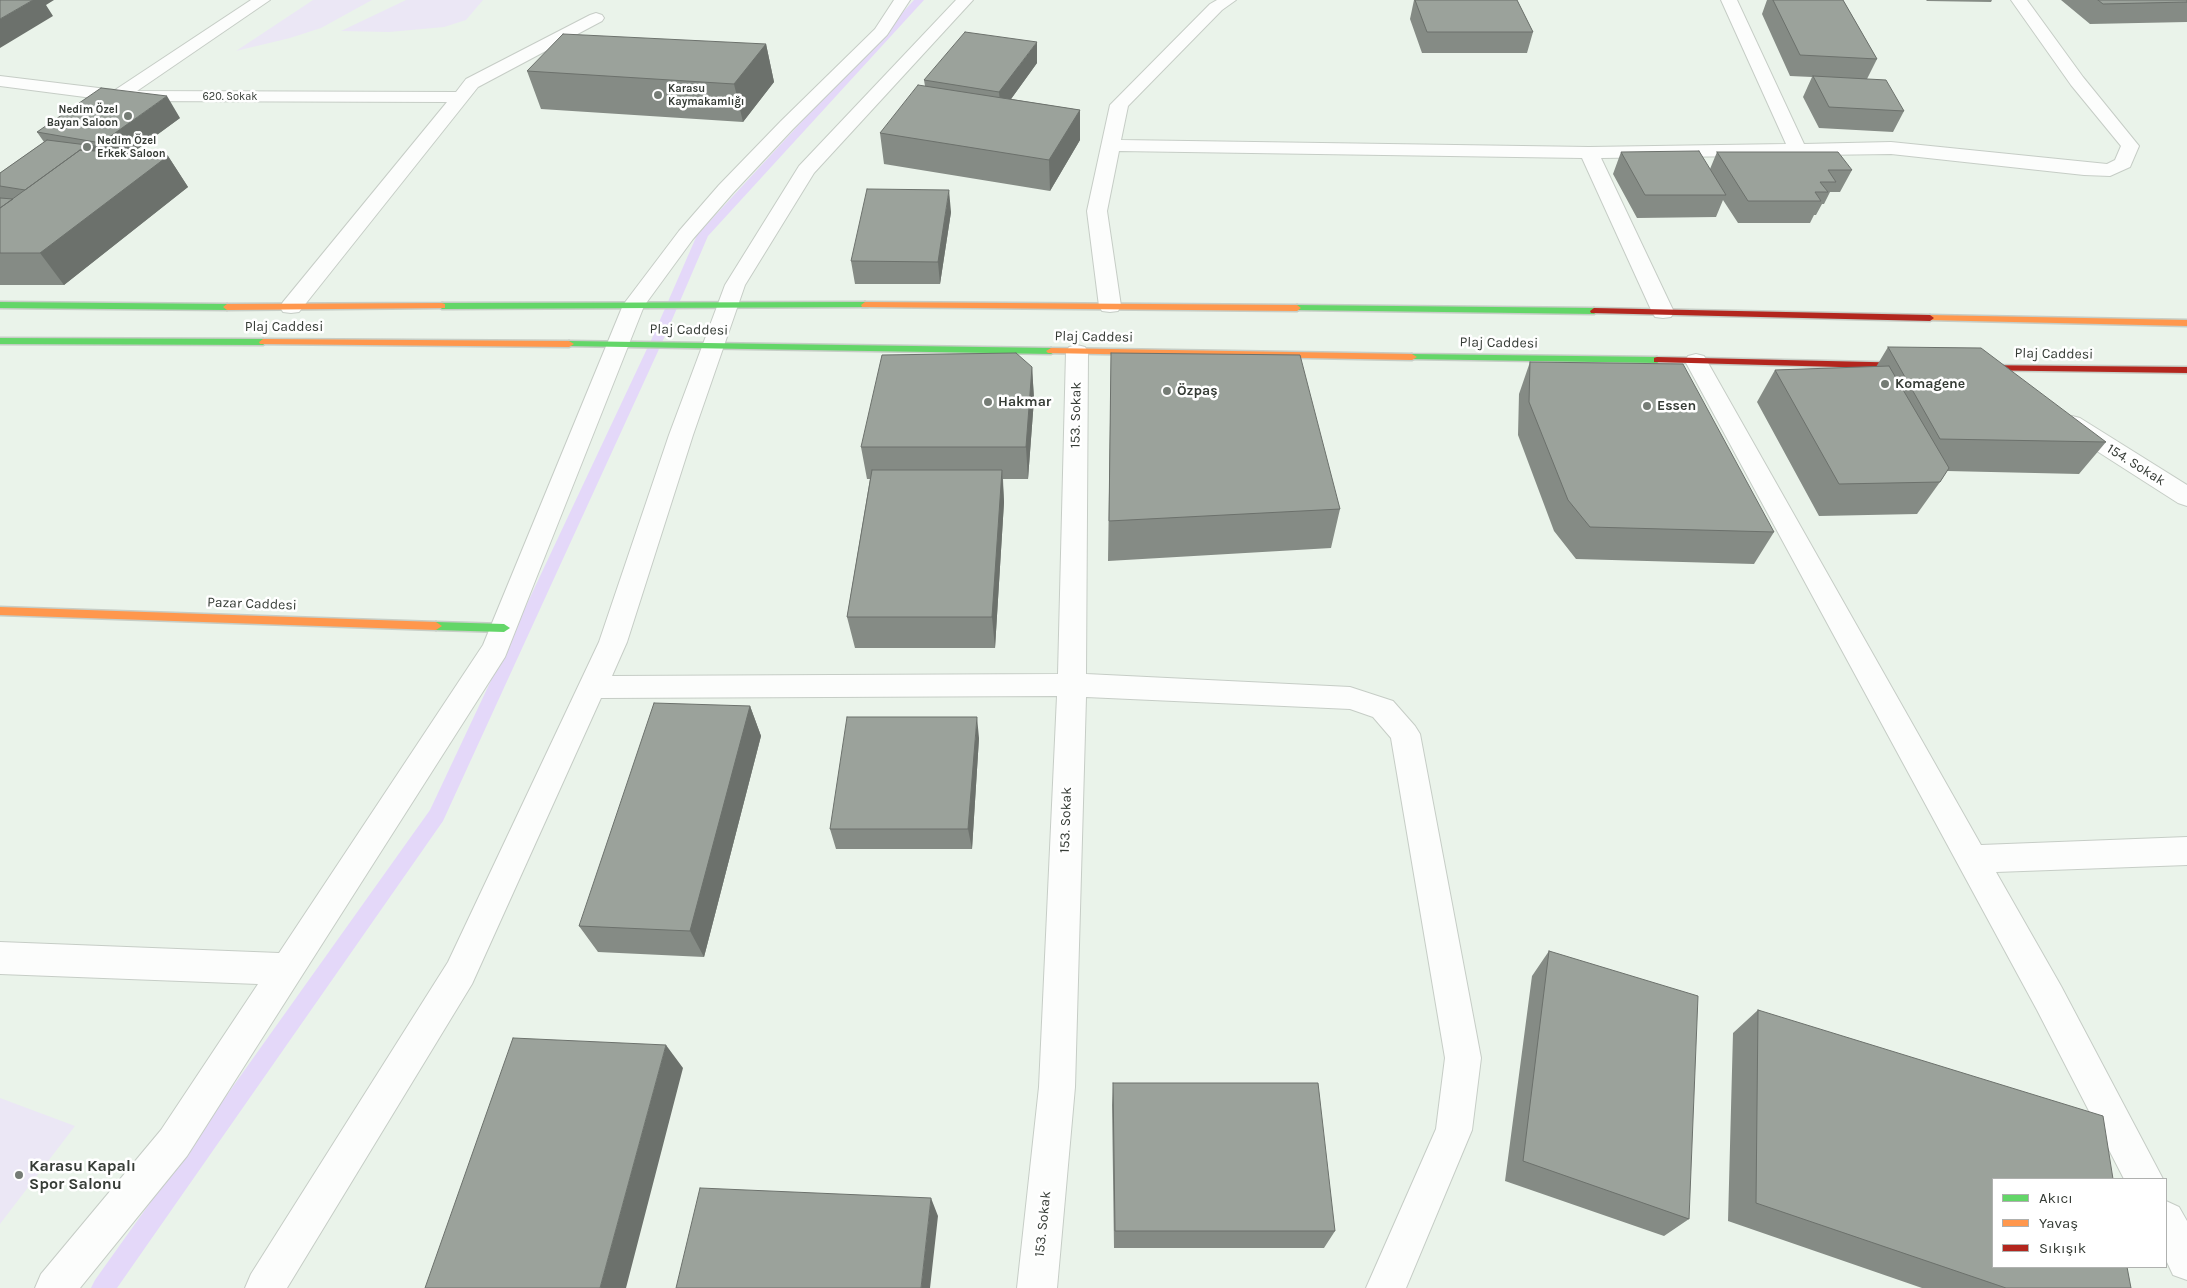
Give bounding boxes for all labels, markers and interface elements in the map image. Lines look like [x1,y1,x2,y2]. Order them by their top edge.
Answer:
place label: Karasu Kaymakamlığı [668,82,744,108]
marker: Karasu Kaymakamlığı [652,89,664,101]
street label: 620. Sokak [203,90,257,104]
place label: Nedim Özel Bayan Saloon [47,103,118,129]
marker: Nedim Özel Bayan Saloon [122,110,134,122]
place label: Nedim Özel Erkek Saloon [97,134,165,160]
marker: Nedim Özel Erkek Saloon [81,141,93,153]
street label: Plaj Caddesi [245,319,323,335]
street label: Plaj Caddesi [650,321,728,339]
street label: Plaj Caddesi [1055,328,1133,346]
street label: Plaj Caddesi [1460,334,1538,352]
street label: Plaj Caddesi [2015,345,2093,363]
place label: Komagene [1895,376,1965,392]
marker: Komagene [1879,378,1891,390]
street label: 153. Sokak [1067,382,1085,448]
place label: Özpaş [1177,383,1218,399]
marker: Özpaş [1161,385,1173,397]
place label: Hakmar [998,394,1051,410]
marker: Hakmar [982,396,994,408]
place label: Essen [1657,398,1696,414]
marker: Essen [1641,400,1653,412]
street label: 154. Sokak [2104,440,2168,490]
street label: Pazar Caddesi [207,594,297,614]
street label: 153. Sokak [1056,787,1076,853]
place label: Karasu Kapalı Spor Salonu [29,1156,136,1194]
marker: Karasu Kapalı Spor Salonu [13,1169,25,1181]
legend [1992,1178,2167,1268]
text: Akıcı [2039,1189,2073,1207]
street label: 153. Sokak [1031,1190,1055,1258]
text: Yavaş [2039,1214,2078,1232]
text: Sıkışık [2039,1239,2086,1257]

